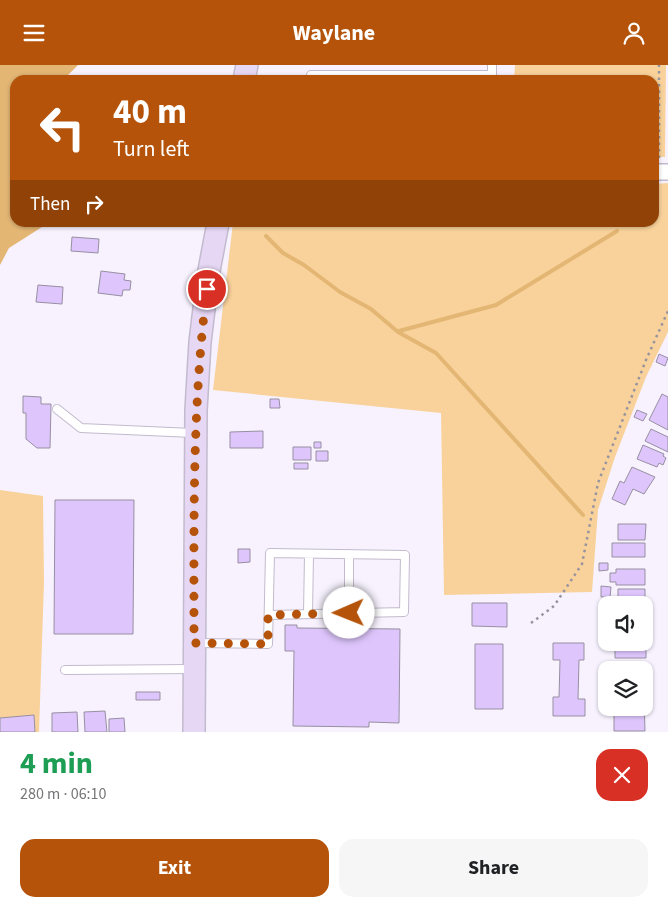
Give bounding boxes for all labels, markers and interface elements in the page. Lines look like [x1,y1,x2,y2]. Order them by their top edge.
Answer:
text: Waylane [293,17,375,49]
icon: menu [20,19,48,47]
icon: person [620,19,648,47]
text: 40 m [113,87,187,137]
icon: left [30,95,95,160]
text: Turn left [113,133,189,165]
icon: right [80,190,108,218]
text: Then [30,191,70,218]
pin [186,268,228,310]
icon: arrive [193,275,221,303]
position arrow [322,586,374,638]
map controls [598,596,653,716]
button: sound [598,596,653,651]
button: layers [598,661,653,716]
text: 4 min [20,742,93,785]
button: close [596,749,648,801]
text: 280 m · 06:10 [20,783,107,805]
button: Exit [20,839,329,897]
button: Share [339,839,648,897]

